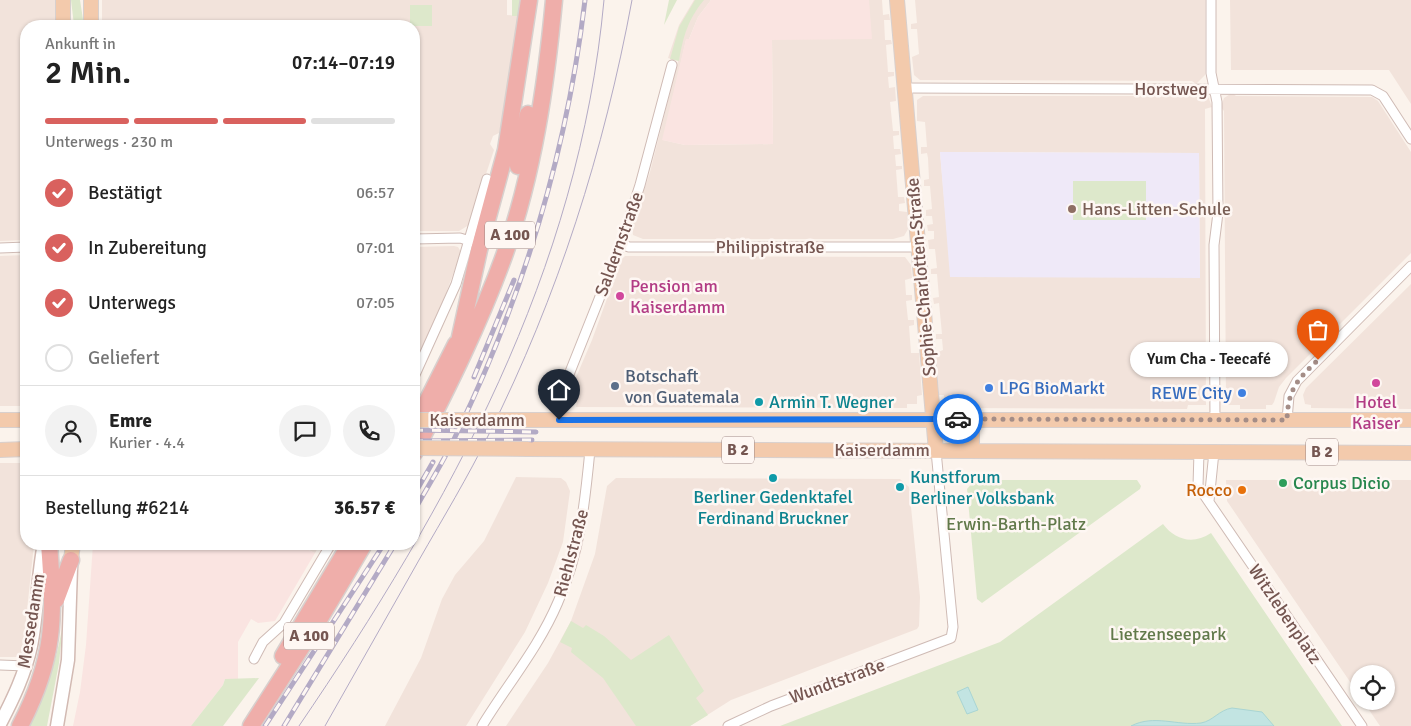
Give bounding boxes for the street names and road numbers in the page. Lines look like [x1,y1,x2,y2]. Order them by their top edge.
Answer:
street label: Horstweg [1134,78,1208,100]
street label: Sophie-Charlotten-Straße [901,177,941,377]
street label: Saldernstraße [590,189,648,299]
road number: A 100 [485,222,535,248]
street label: Philippistraße [715,236,825,258]
street label: Kaiserdamm [429,409,525,431]
road number: B 2 [722,436,754,464]
road number: B 2 [1306,438,1338,466]
street label: Kaiserdamm [834,439,930,461]
street label: Riehlstraße [549,507,593,599]
street label: Witzlebenplatz [1244,560,1326,668]
street label: Messedamm [13,572,49,670]
road number: A 100 [284,622,334,650]
street label: Wundtstraße [786,654,888,708]

